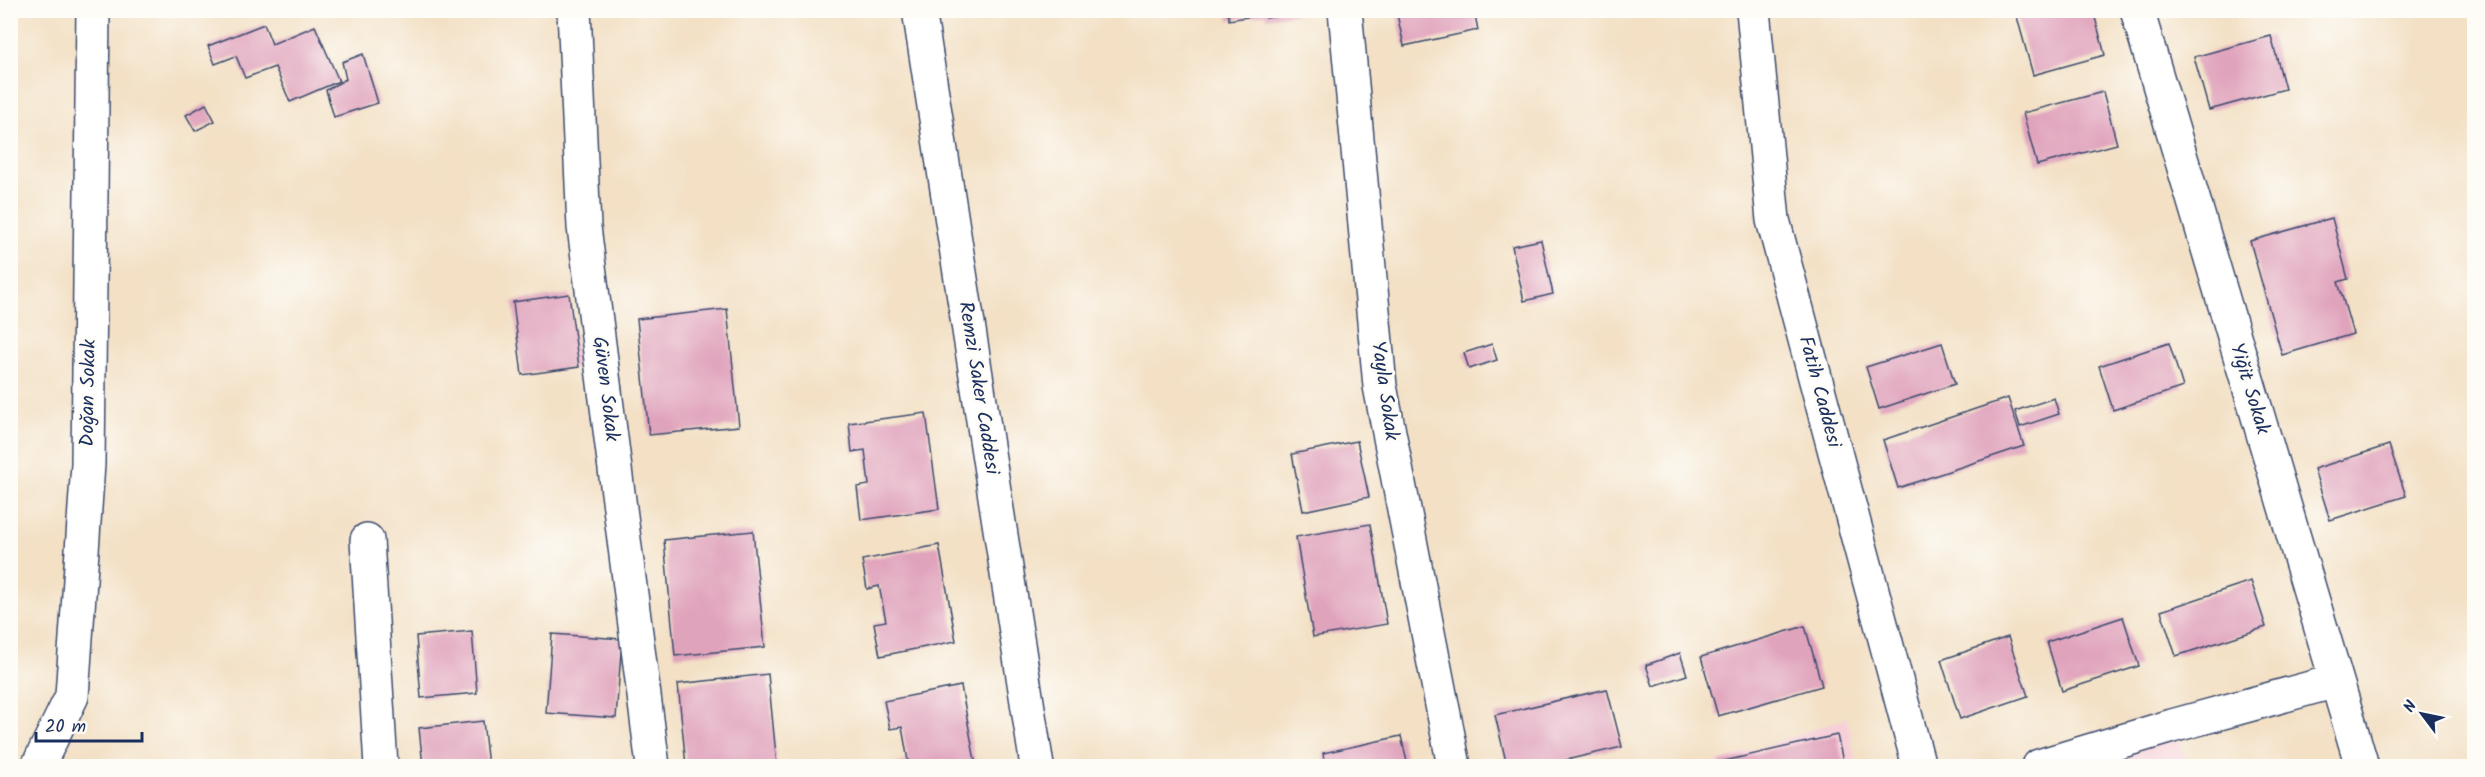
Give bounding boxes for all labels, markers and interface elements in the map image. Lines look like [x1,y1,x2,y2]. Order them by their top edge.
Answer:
street label: Remzi Saker Caddesi [949,299,1008,478]
street label: Fatih Caddesi [1789,332,1850,453]
street label: Güven Sokak [583,335,627,444]
street label: Doğan Sokak [72,338,106,447]
street label: Yayla Sokak [1361,339,1407,444]
street label: Yiğit Sokak [2220,339,2278,439]
north arrow [2392,684,2452,744]
text: N [2397,696,2424,718]
scale bar [36,705,142,743]
text: 20 m [45,713,86,742]

